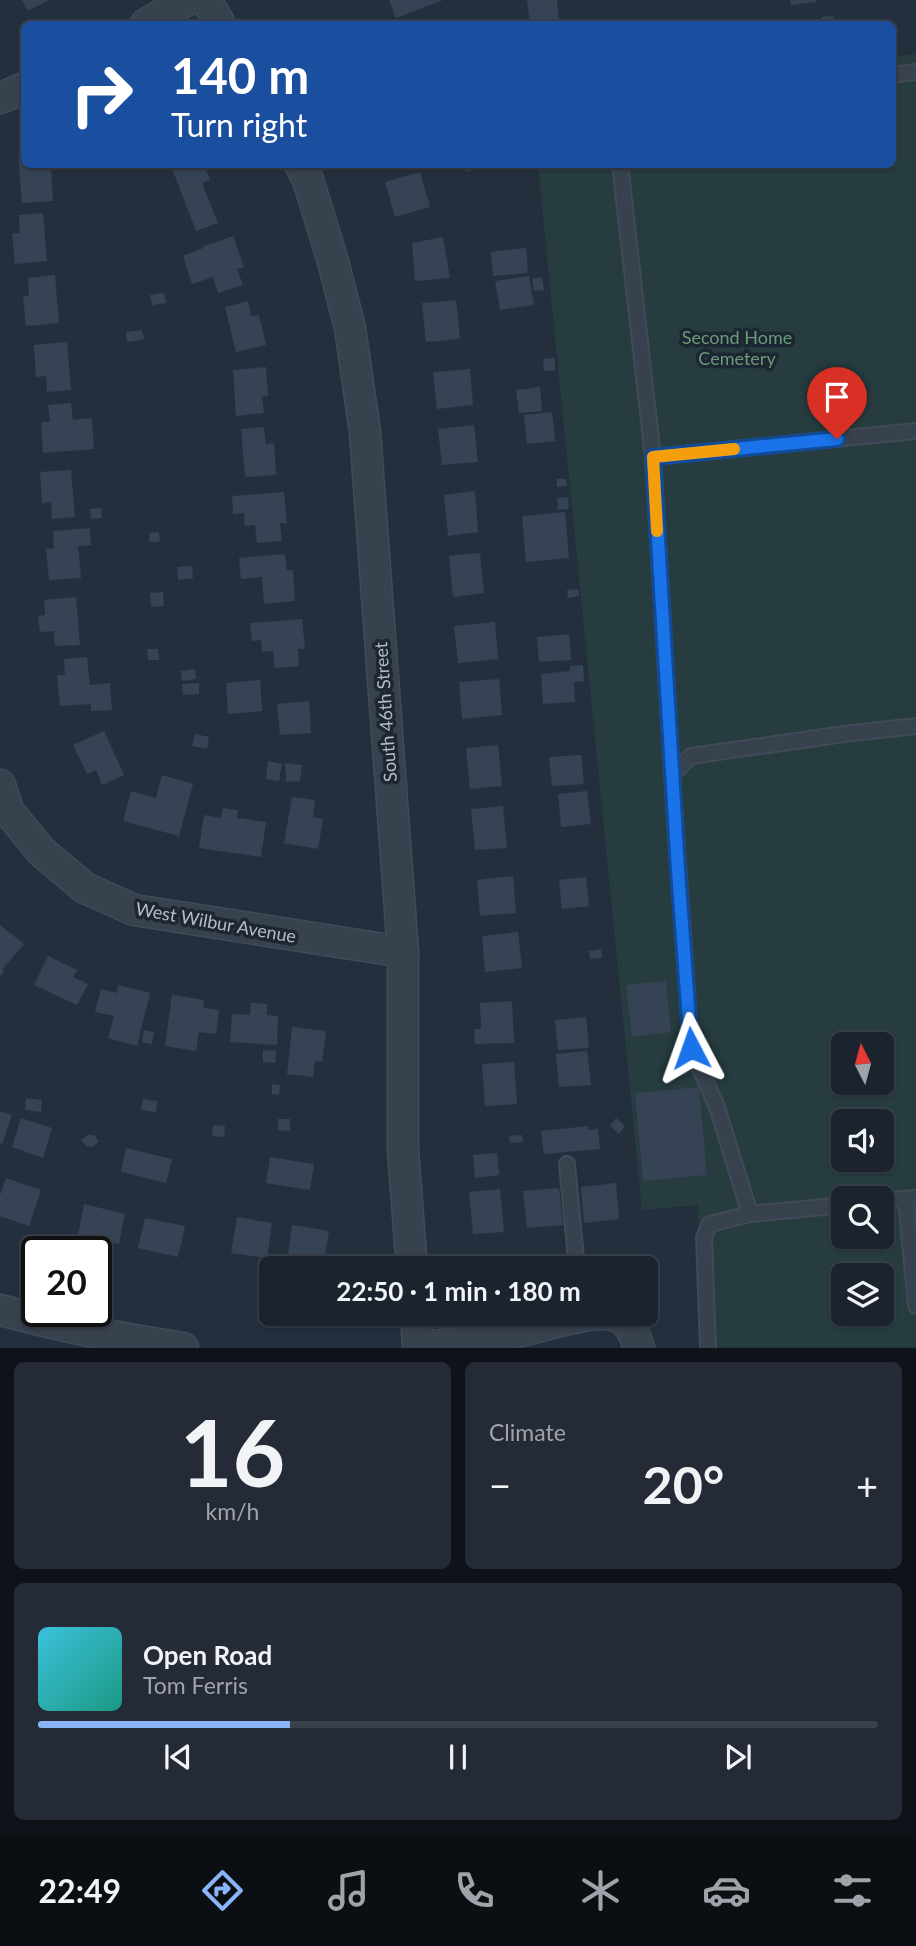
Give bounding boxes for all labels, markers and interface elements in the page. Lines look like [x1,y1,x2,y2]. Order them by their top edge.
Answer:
text: 140 m [171,46,309,104]
icon: right [56,49,147,140]
text: Turn right [171,105,307,144]
park label: Second Home Cemetery [682,326,792,369]
pin [807,367,867,439]
icon: arrive [818,378,856,416]
street label: South 46th Street [369,641,401,783]
street label: West Wilbur Avenue [134,897,298,947]
position arrow [654,1011,728,1085]
north arrow [831,1032,894,1096]
map controls [831,1032,894,1326]
button: sound [831,1109,894,1172]
button: search [831,1186,894,1249]
speed limit sign: 20 [21,1236,112,1327]
button: layers [831,1263,894,1326]
text: 22:50 · 1 min · 180 m [336,1275,581,1307]
text: 16 [180,1397,285,1506]
text: Climate [489,1418,566,1446]
text: 20° [643,1453,724,1515]
text: − [489,1462,511,1508]
text: + [856,1462,878,1508]
text: km/h [206,1497,259,1525]
text: Open Road [143,1639,272,1671]
text: Tom Ferris [143,1671,248,1699]
icon: previous [159,1738,197,1776]
icon: pause [439,1738,477,1776]
icon: next [719,1738,757,1776]
icon: directions [198,1866,247,1915]
icon: music [324,1866,373,1915]
icon: phone [450,1866,499,1915]
icon: climate [576,1866,625,1915]
icon: car [702,1866,751,1915]
icon: filters [828,1866,877,1915]
text: 22:49 [39,1871,121,1910]

